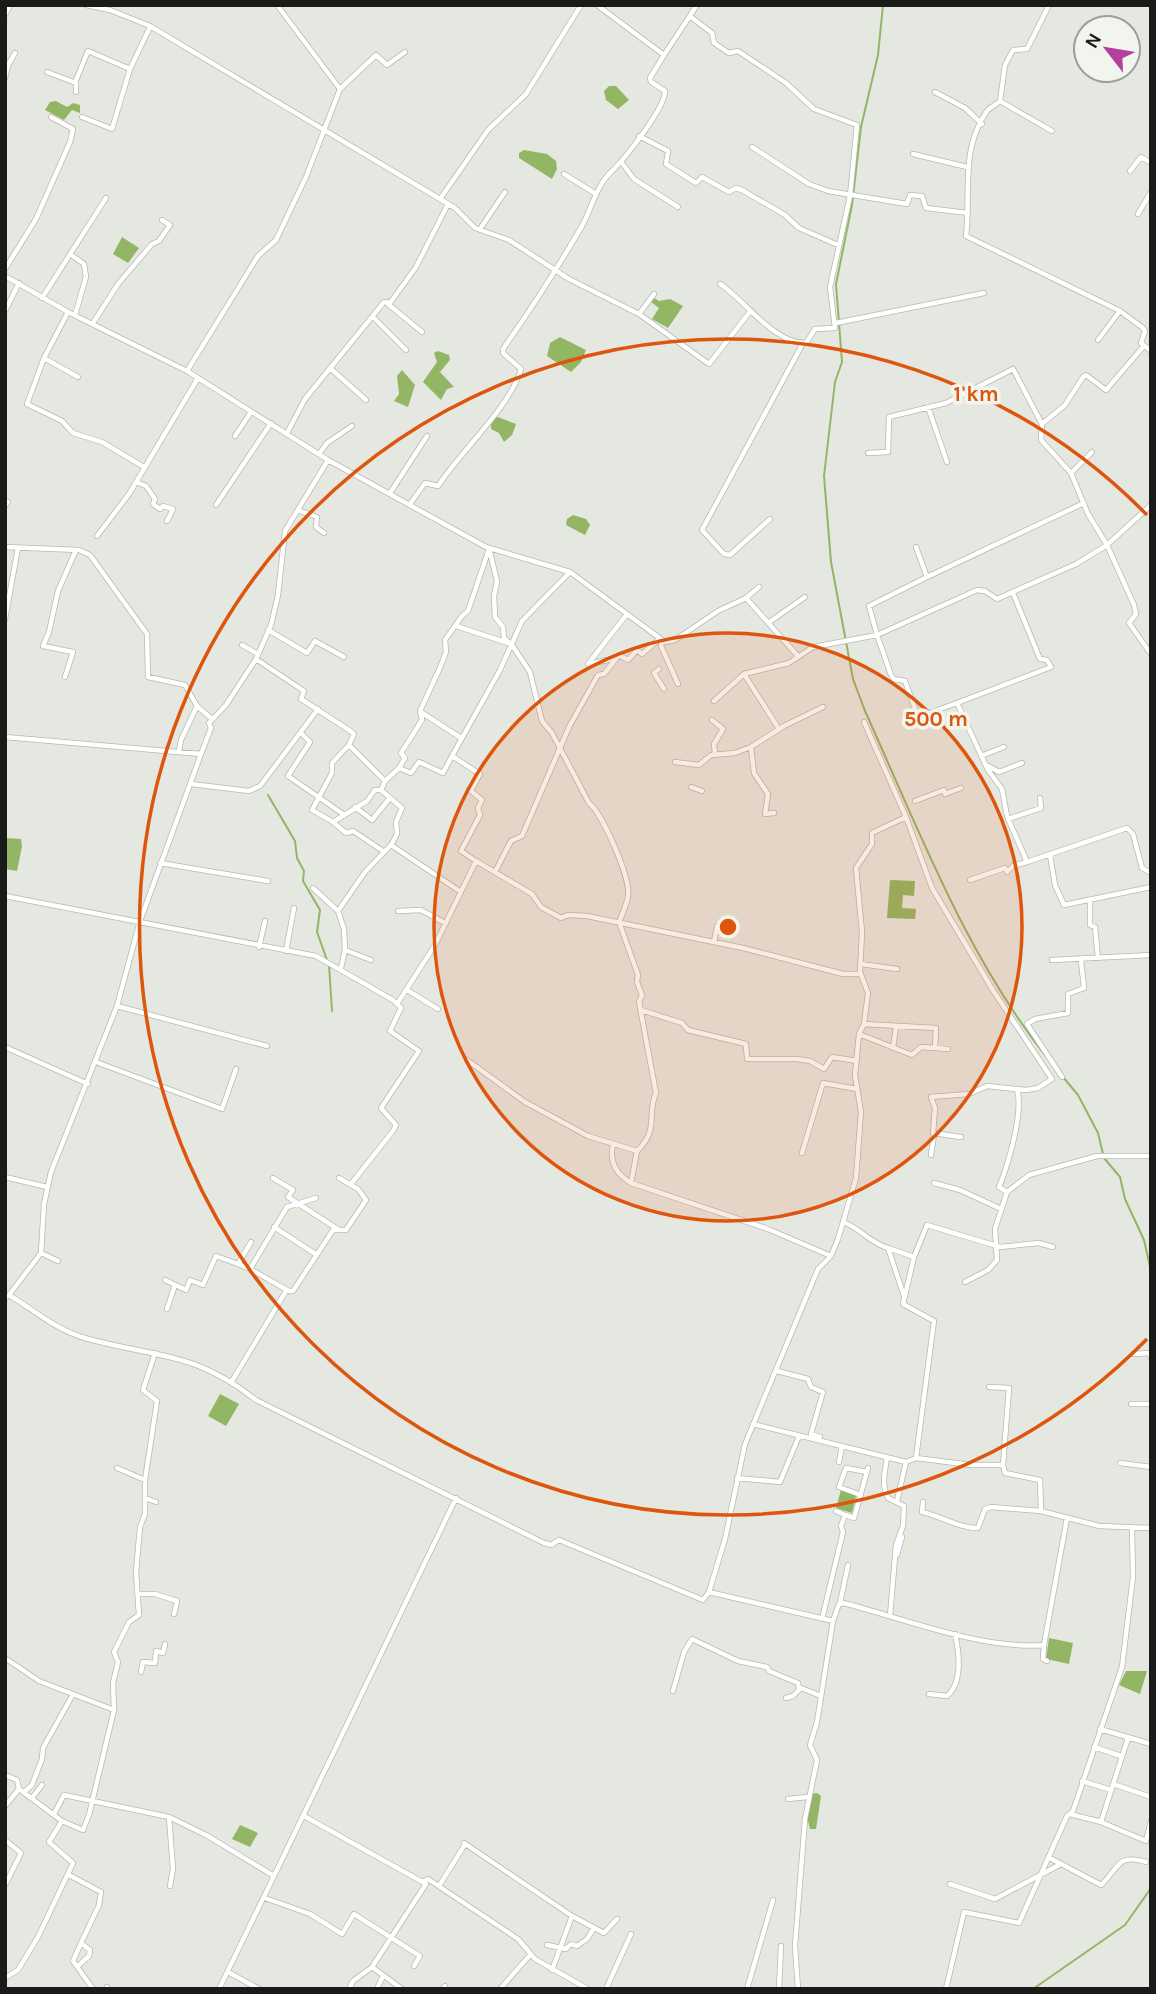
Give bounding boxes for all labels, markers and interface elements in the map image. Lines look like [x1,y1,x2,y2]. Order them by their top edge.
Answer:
north arrow [1072,14,1142,84]
text: N [1080,29,1106,52]
text: 1 km [953,382,999,406]
text: 500 m [904,707,968,731]
centre of rings [716,915,740,939]

